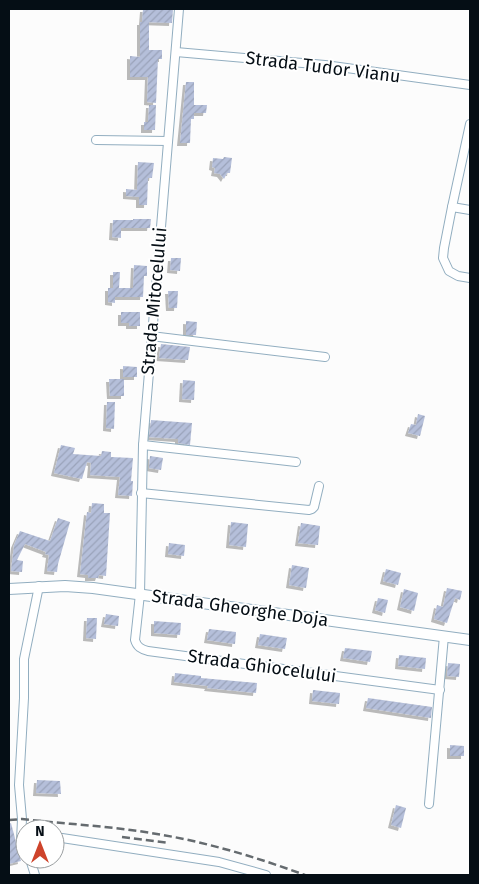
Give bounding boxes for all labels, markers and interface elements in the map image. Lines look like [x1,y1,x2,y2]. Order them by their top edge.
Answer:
street label: Strada Tudor Vianu [244,47,402,87]
street label: Strada Mitocelului [137,226,171,376]
street label: Strada Gheorghe Doja [150,585,330,631]
street label: Strada Ghiocelului [186,645,338,687]
north arrow [15,819,65,869]
text: N [35,823,45,840]

